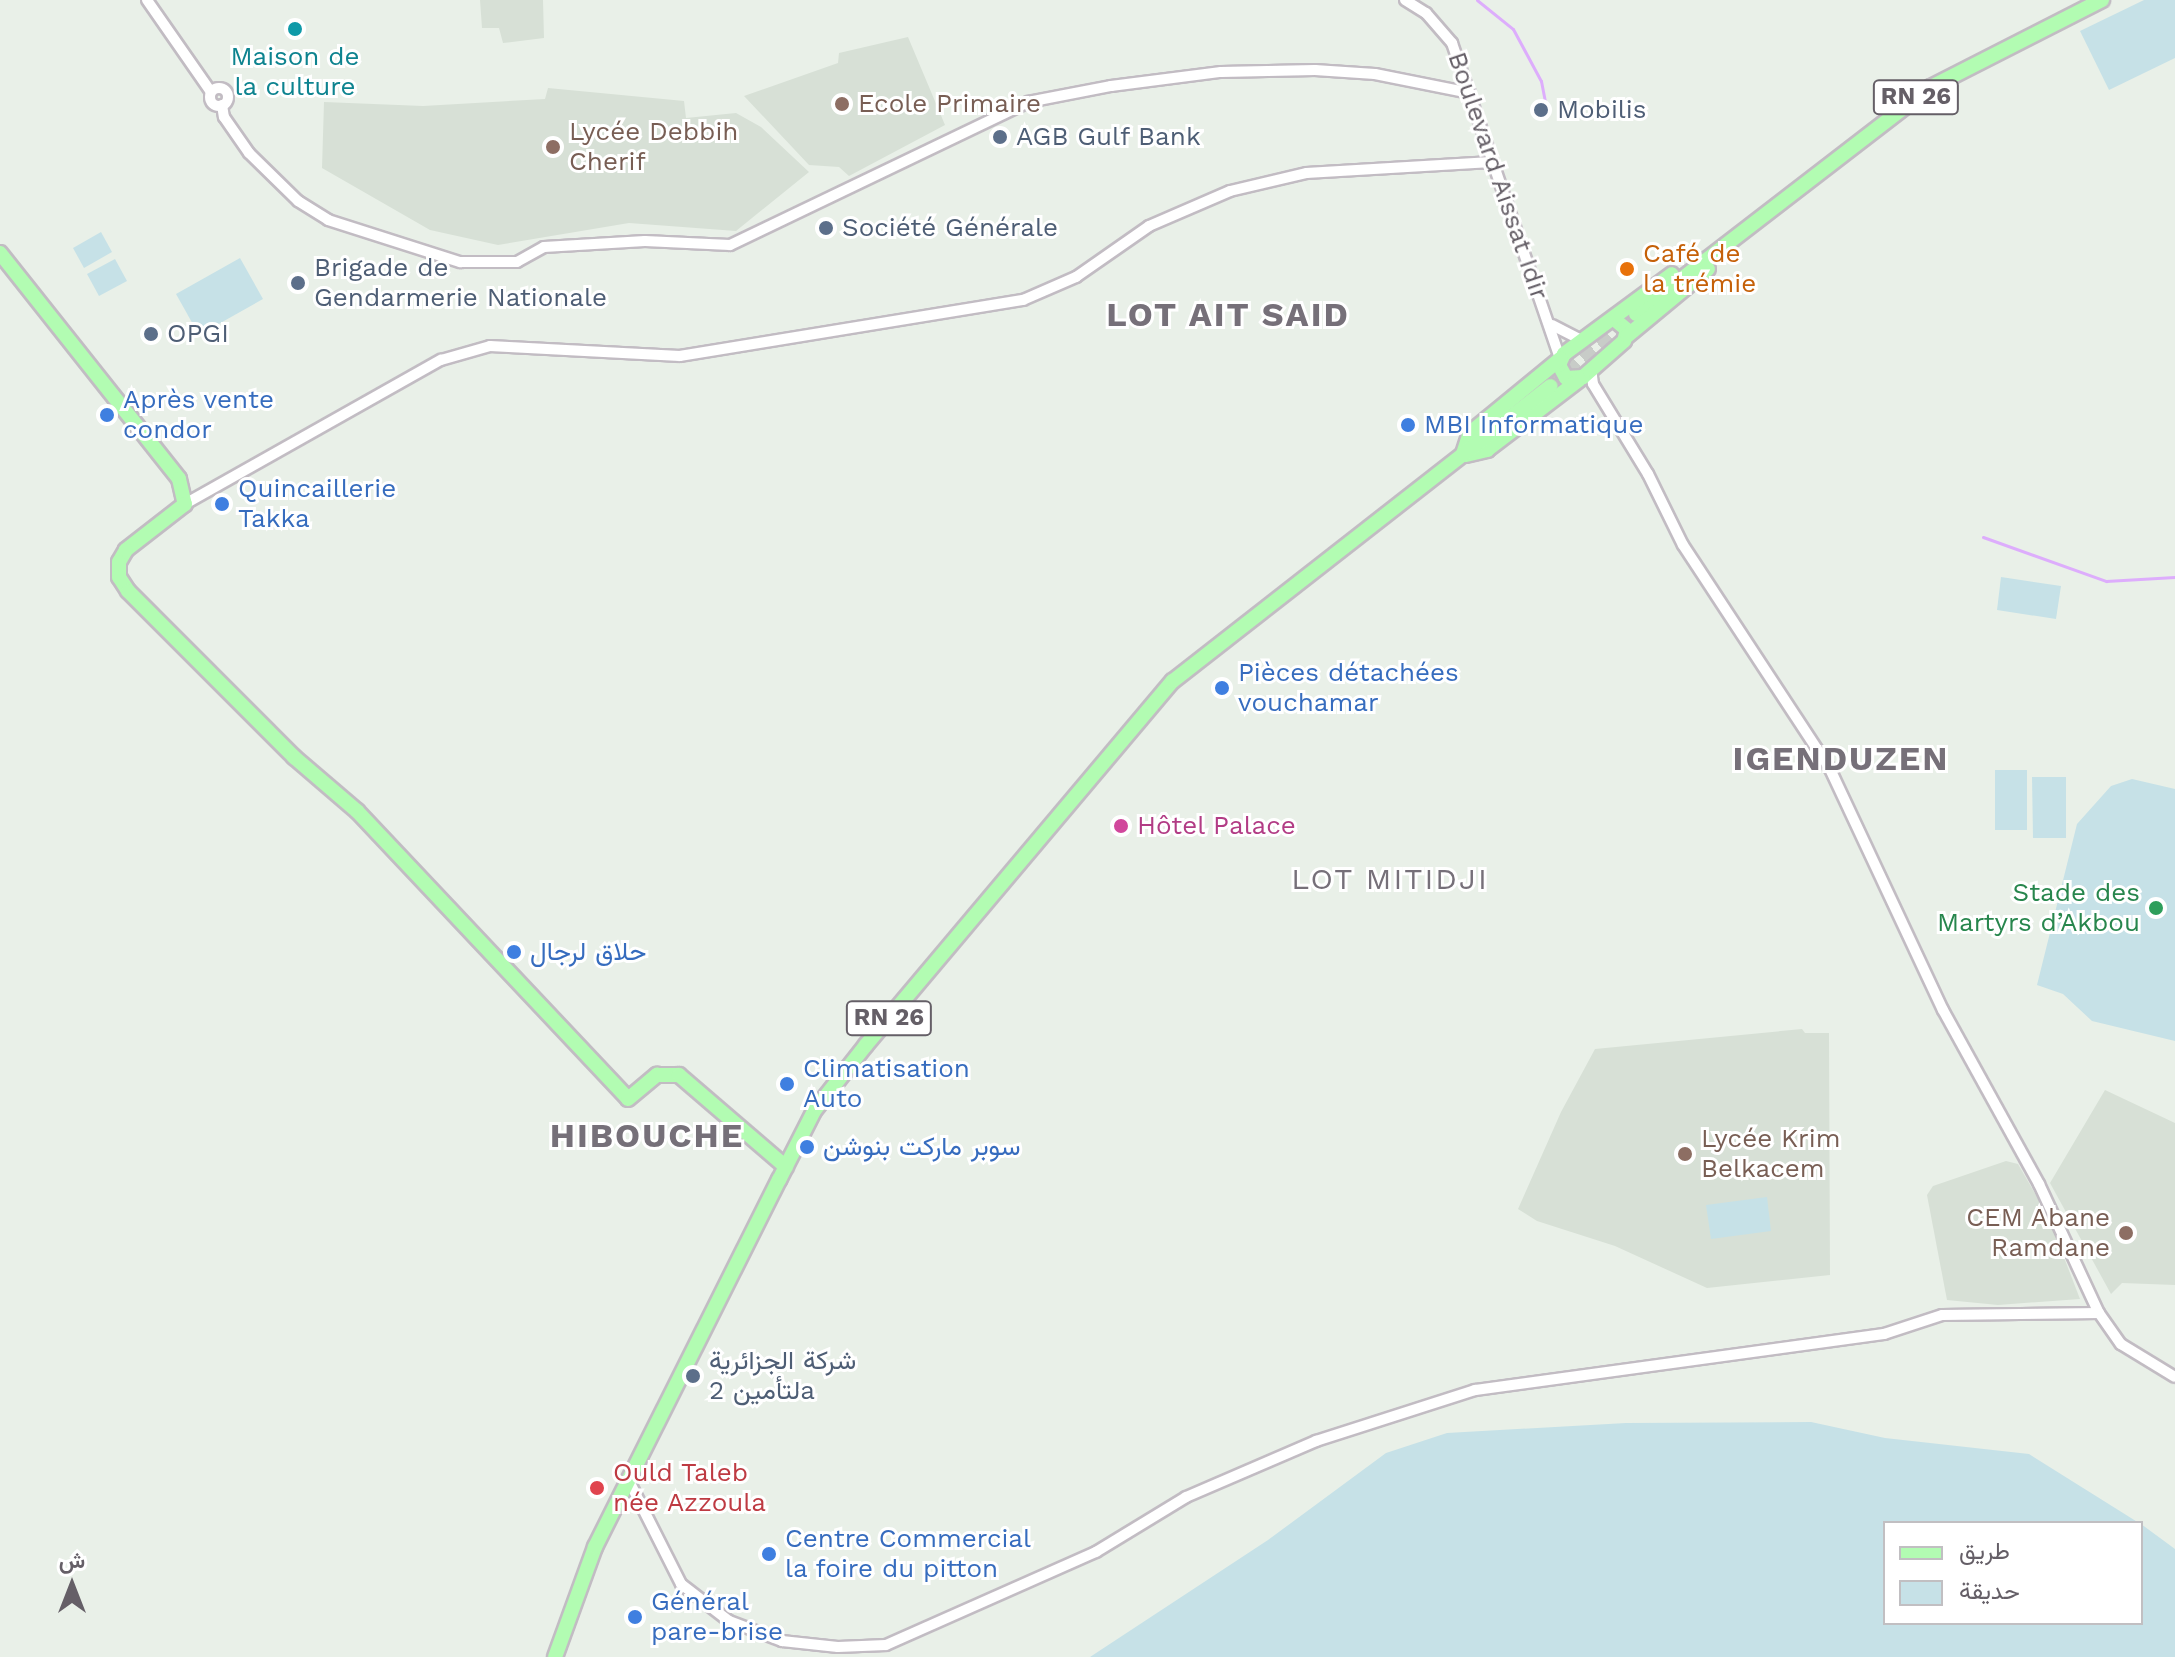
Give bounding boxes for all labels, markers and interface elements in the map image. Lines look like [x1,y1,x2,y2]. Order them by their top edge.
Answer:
marker: Maison de la culture [286,20,304,38]
place label: Maison de la culture [230,41,360,102]
street label: Boulevard Aissat Idir [1441,47,1555,305]
road number: RN 26 [1872,77,1960,117]
place label: Ecole Primaire [858,88,1041,120]
place label: Mobilis [1557,94,1646,126]
marker: Ecole Primaire [833,95,851,113]
marker: Mobilis [1532,101,1550,119]
place label: Lycée Debbih Cherif [569,116,738,178]
place label: AGB Gulf Bank [1016,121,1202,153]
marker: AGB Gulf Bank [991,128,1009,146]
marker: Lycée Debbih Cherif [544,138,562,156]
place label: Société Générale [842,212,1058,244]
marker: Société Générale [817,219,835,237]
place label: Café de la trémie [1643,238,1757,300]
place label: Brigade de Gendarmerie Nationale [314,252,607,314]
marker: Café de la trémie [1618,260,1636,278]
marker: Brigade de Gendarmerie Nationale [289,274,307,292]
district label: LOT AIT SAID [1105,295,1351,335]
place label: OPGI [167,318,229,350]
marker: OPGI [142,325,160,343]
place label: Après vente condor [123,384,275,446]
marker: Après vente condor [98,406,116,424]
place label: MBI Informatique [1424,409,1643,441]
marker: MBI Informatique [1399,416,1417,434]
place label: Quincaillerie Takka [238,473,396,534]
marker: Quincaillerie Takka [213,495,231,513]
place label: Pièces détachées vouchamar [1238,657,1459,718]
marker: Pièces détachées vouchamar [1213,679,1231,697]
district label: IGENDUZEN [1733,739,1949,779]
place label: Hôtel Palace [1137,810,1297,842]
marker: Hôtel Palace [1112,817,1130,835]
district label: LOT MITIDJI [1291,861,1489,897]
place label: Stade des Martyrs d’Akbou [1937,877,2140,938]
marker: Stade des Martyrs d’Akbou [2147,899,2165,917]
place label: حلاق لرجال [530,936,646,968]
marker: حلاق لرجال [505,943,523,961]
road number: RN 26 [845,998,933,1038]
place label: Climatisation Auto [803,1053,970,1114]
marker: Climatisation Auto [778,1075,796,1093]
district label: HIBOUCHE [550,1116,744,1156]
place label: Lycée Krim Belkacem [1701,1123,1840,1184]
place label: سوبر ماركت بنوشن [823,1131,1021,1163]
marker: سوبر ماركت بنوشن [798,1138,816,1156]
marker: Lycée Krim Belkacem [1676,1145,1694,1163]
place label: CEM Abane Ramdane [1965,1202,2110,1264]
marker: CEM Abane Ramdane [2117,1224,2135,1242]
place label: شركة الجزائرية لتأمين 2a [709,1345,856,1406]
marker: شركة الجزائرية لتأمين 2a [684,1367,702,1385]
place label: Ould Taleb née Azzoula [613,1457,767,1518]
marker: Ould Taleb née Azzoula [588,1479,606,1497]
legend [1883,1521,2143,1625]
place label: Centre Commercial la foire du pitton [785,1523,1031,1584]
text: طريق [1959,1537,2010,1565]
north arrow [32,1545,112,1625]
marker: Centre Commercial la foire du pitton [760,1545,778,1563]
text: ش [59,1548,85,1573]
text: حديقة [1959,1577,2020,1605]
place label: Général pare-brise [651,1586,783,1648]
marker: Général pare-brise [626,1608,644,1626]

